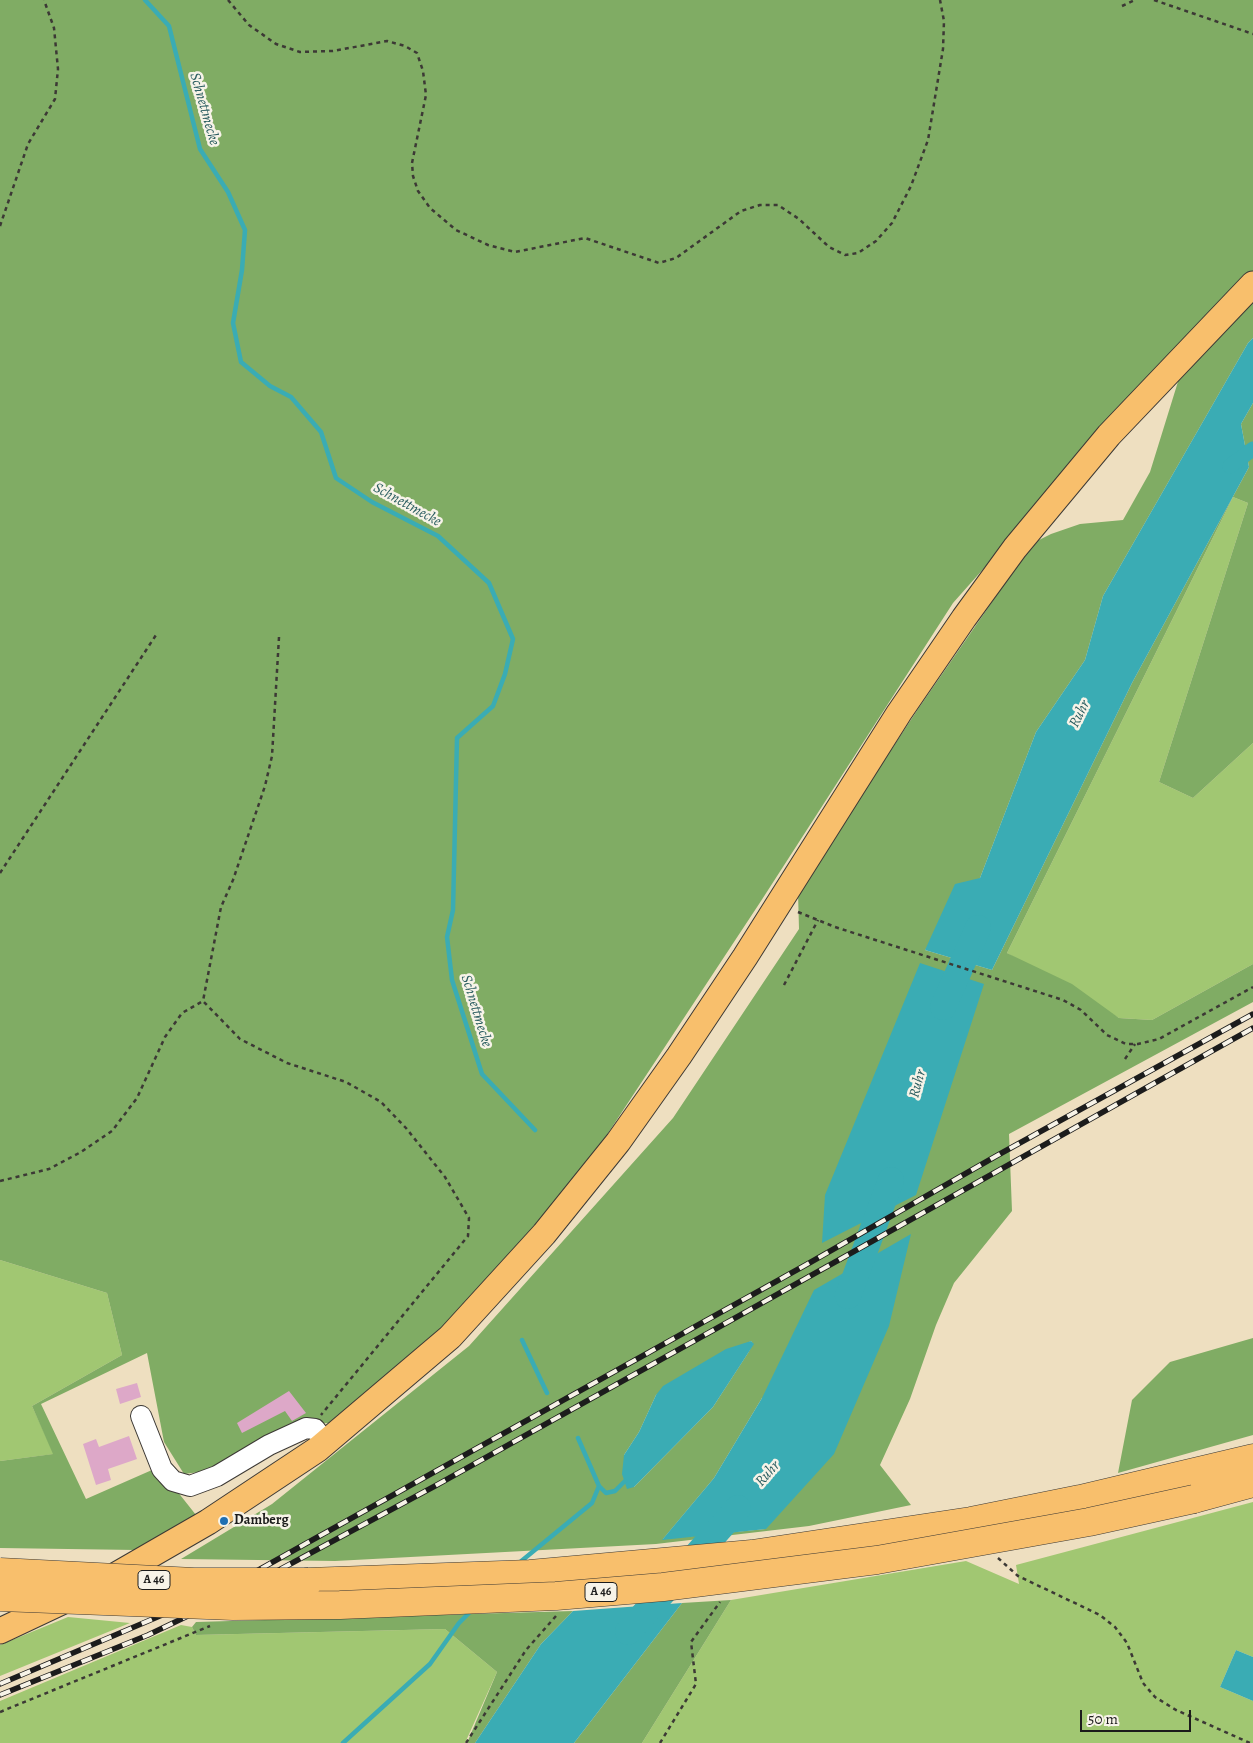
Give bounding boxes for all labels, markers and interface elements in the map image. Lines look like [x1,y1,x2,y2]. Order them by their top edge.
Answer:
water label: Schnettmecke [185,71,223,147]
water label: Schnettmecke [370,479,444,531]
water label: Ruhr [1066,697,1094,731]
water label: Schnettmecke [456,973,496,1049]
water label: Ruhr [906,1068,930,1100]
water label: Ruhr [752,1457,784,1491]
place label: Damberg [234,1513,289,1529]
marker: Damberg [218,1515,230,1527]
road number: A 46 [138,1570,170,1590]
road number: A 46 [585,1582,617,1601]
scale bar [1083,1700,1194,1732]
text: 50 m [1088,1709,1118,1729]

